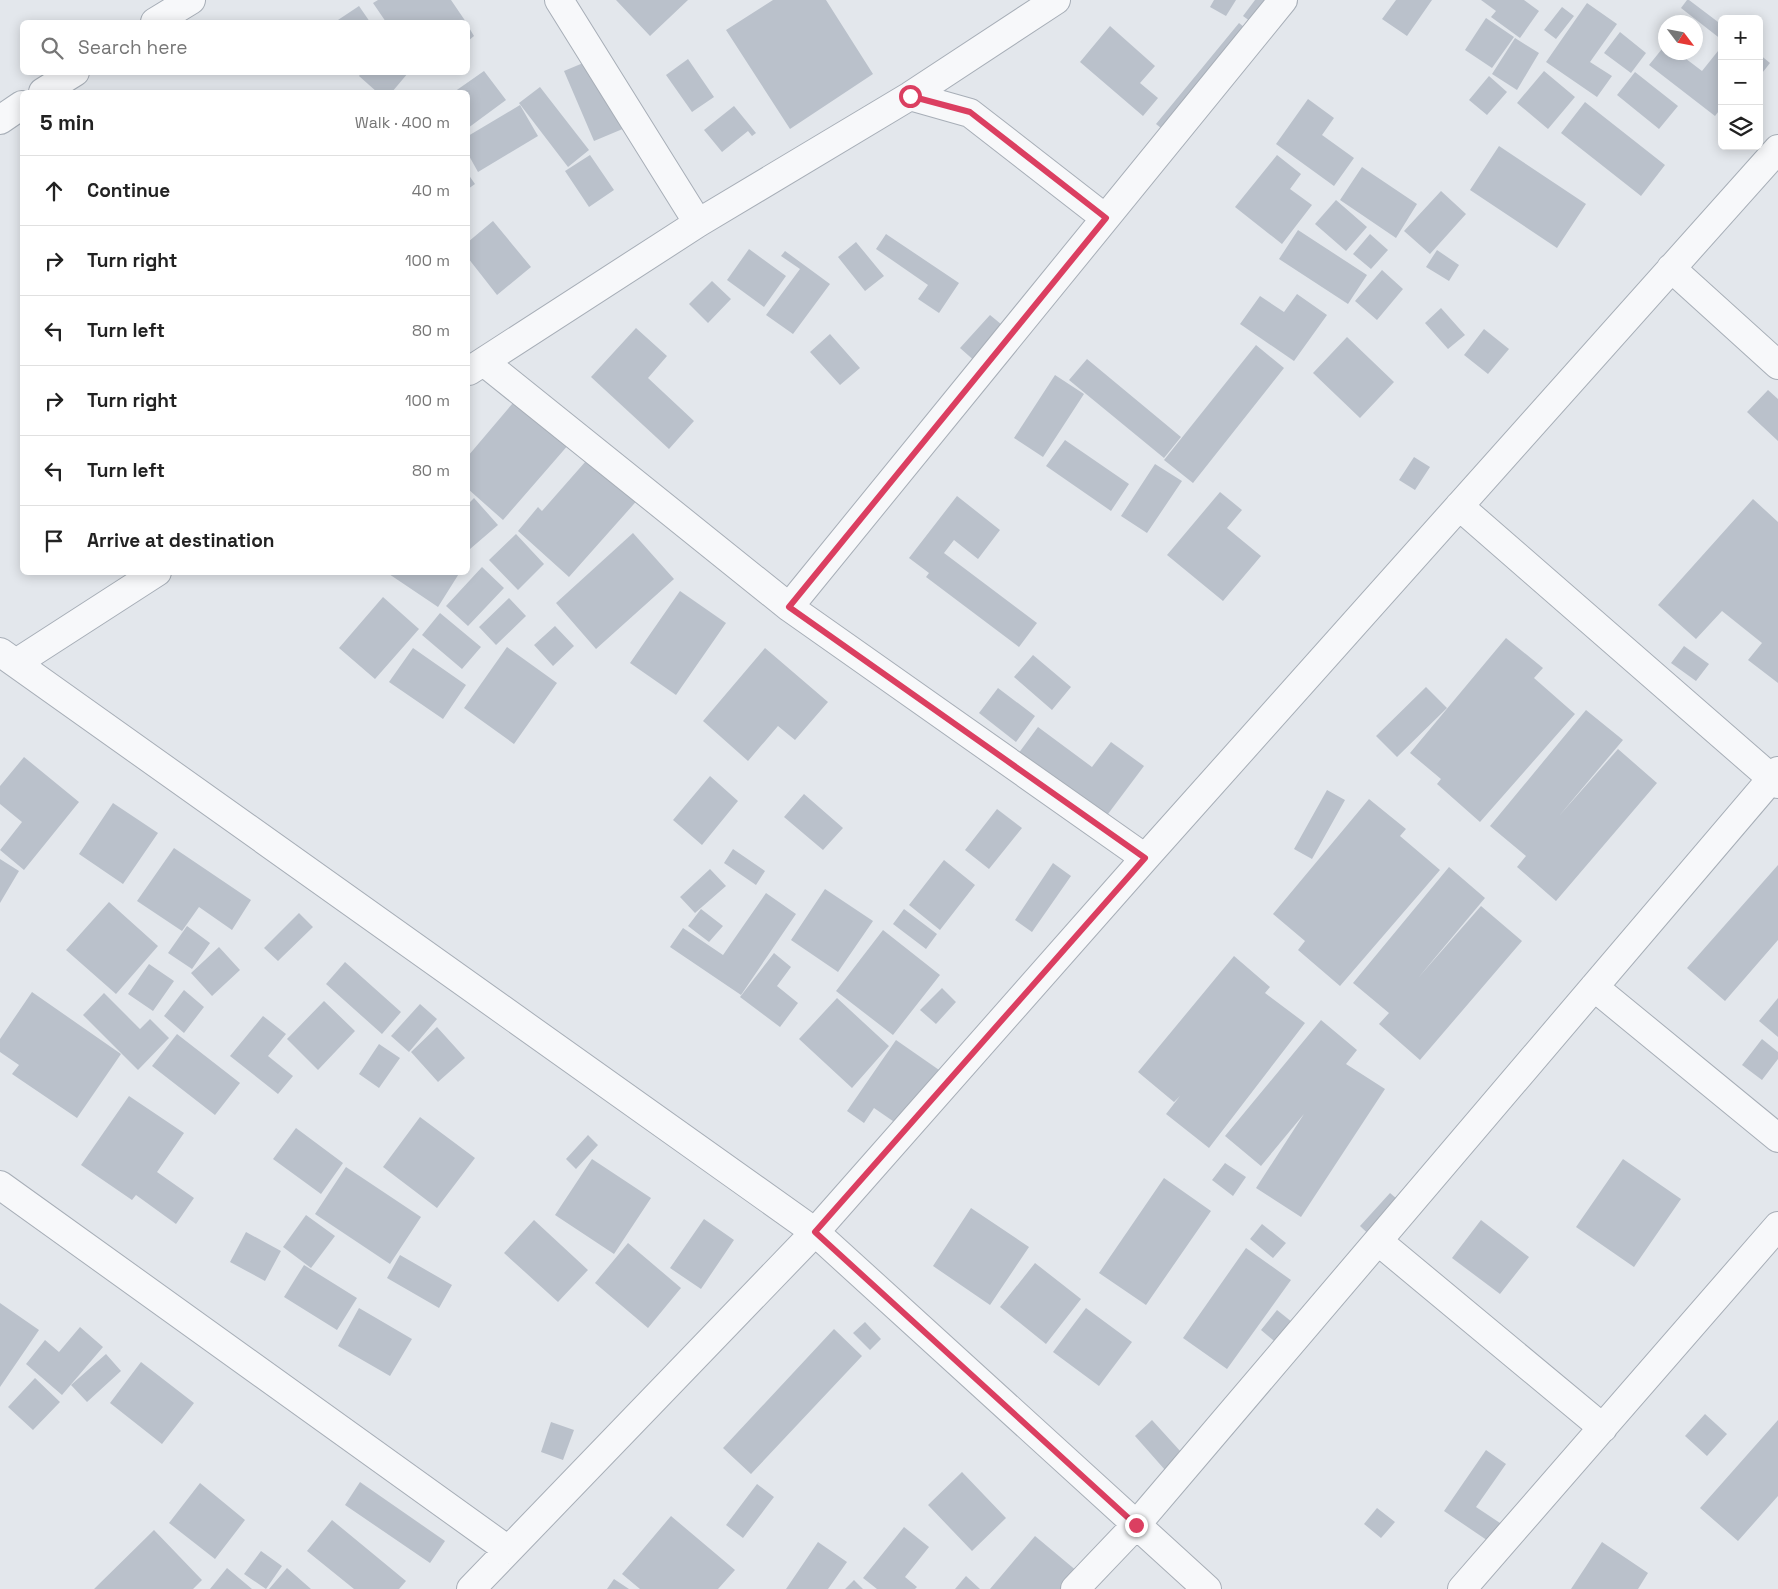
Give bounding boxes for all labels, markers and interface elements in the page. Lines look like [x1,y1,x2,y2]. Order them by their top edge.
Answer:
north arrow [1658,15,1703,60]
map controls [1718,15,1763,150]
button: + [1718,15,1763,60]
search box [20,20,470,75]
icon: search [38,34,66,62]
text: Search here [78,35,188,60]
button: − [1718,60,1763,105]
route start [899,85,922,108]
button: layers [1718,105,1763,150]
text: 5 min [40,109,94,136]
text: Walk · 400 m [355,112,450,133]
icon: ahead [40,177,68,205]
text: Continue [87,178,170,203]
text: 40 m [412,180,450,201]
icon: right [40,247,68,275]
text: Turn right [87,248,177,273]
text: 100 m [405,250,450,271]
icon: left [40,317,68,345]
text: Turn left [87,318,165,343]
text: 80 m [412,320,450,341]
icon: right [40,387,68,415]
text: Turn right [87,388,177,413]
text: 100 m [405,390,450,411]
icon: left [40,457,68,485]
text: Turn left [87,458,165,483]
text: 80 m [412,460,450,481]
icon: arrive [40,527,68,555]
text: Arrive at destination [87,528,275,553]
route end [1125,1514,1148,1537]

